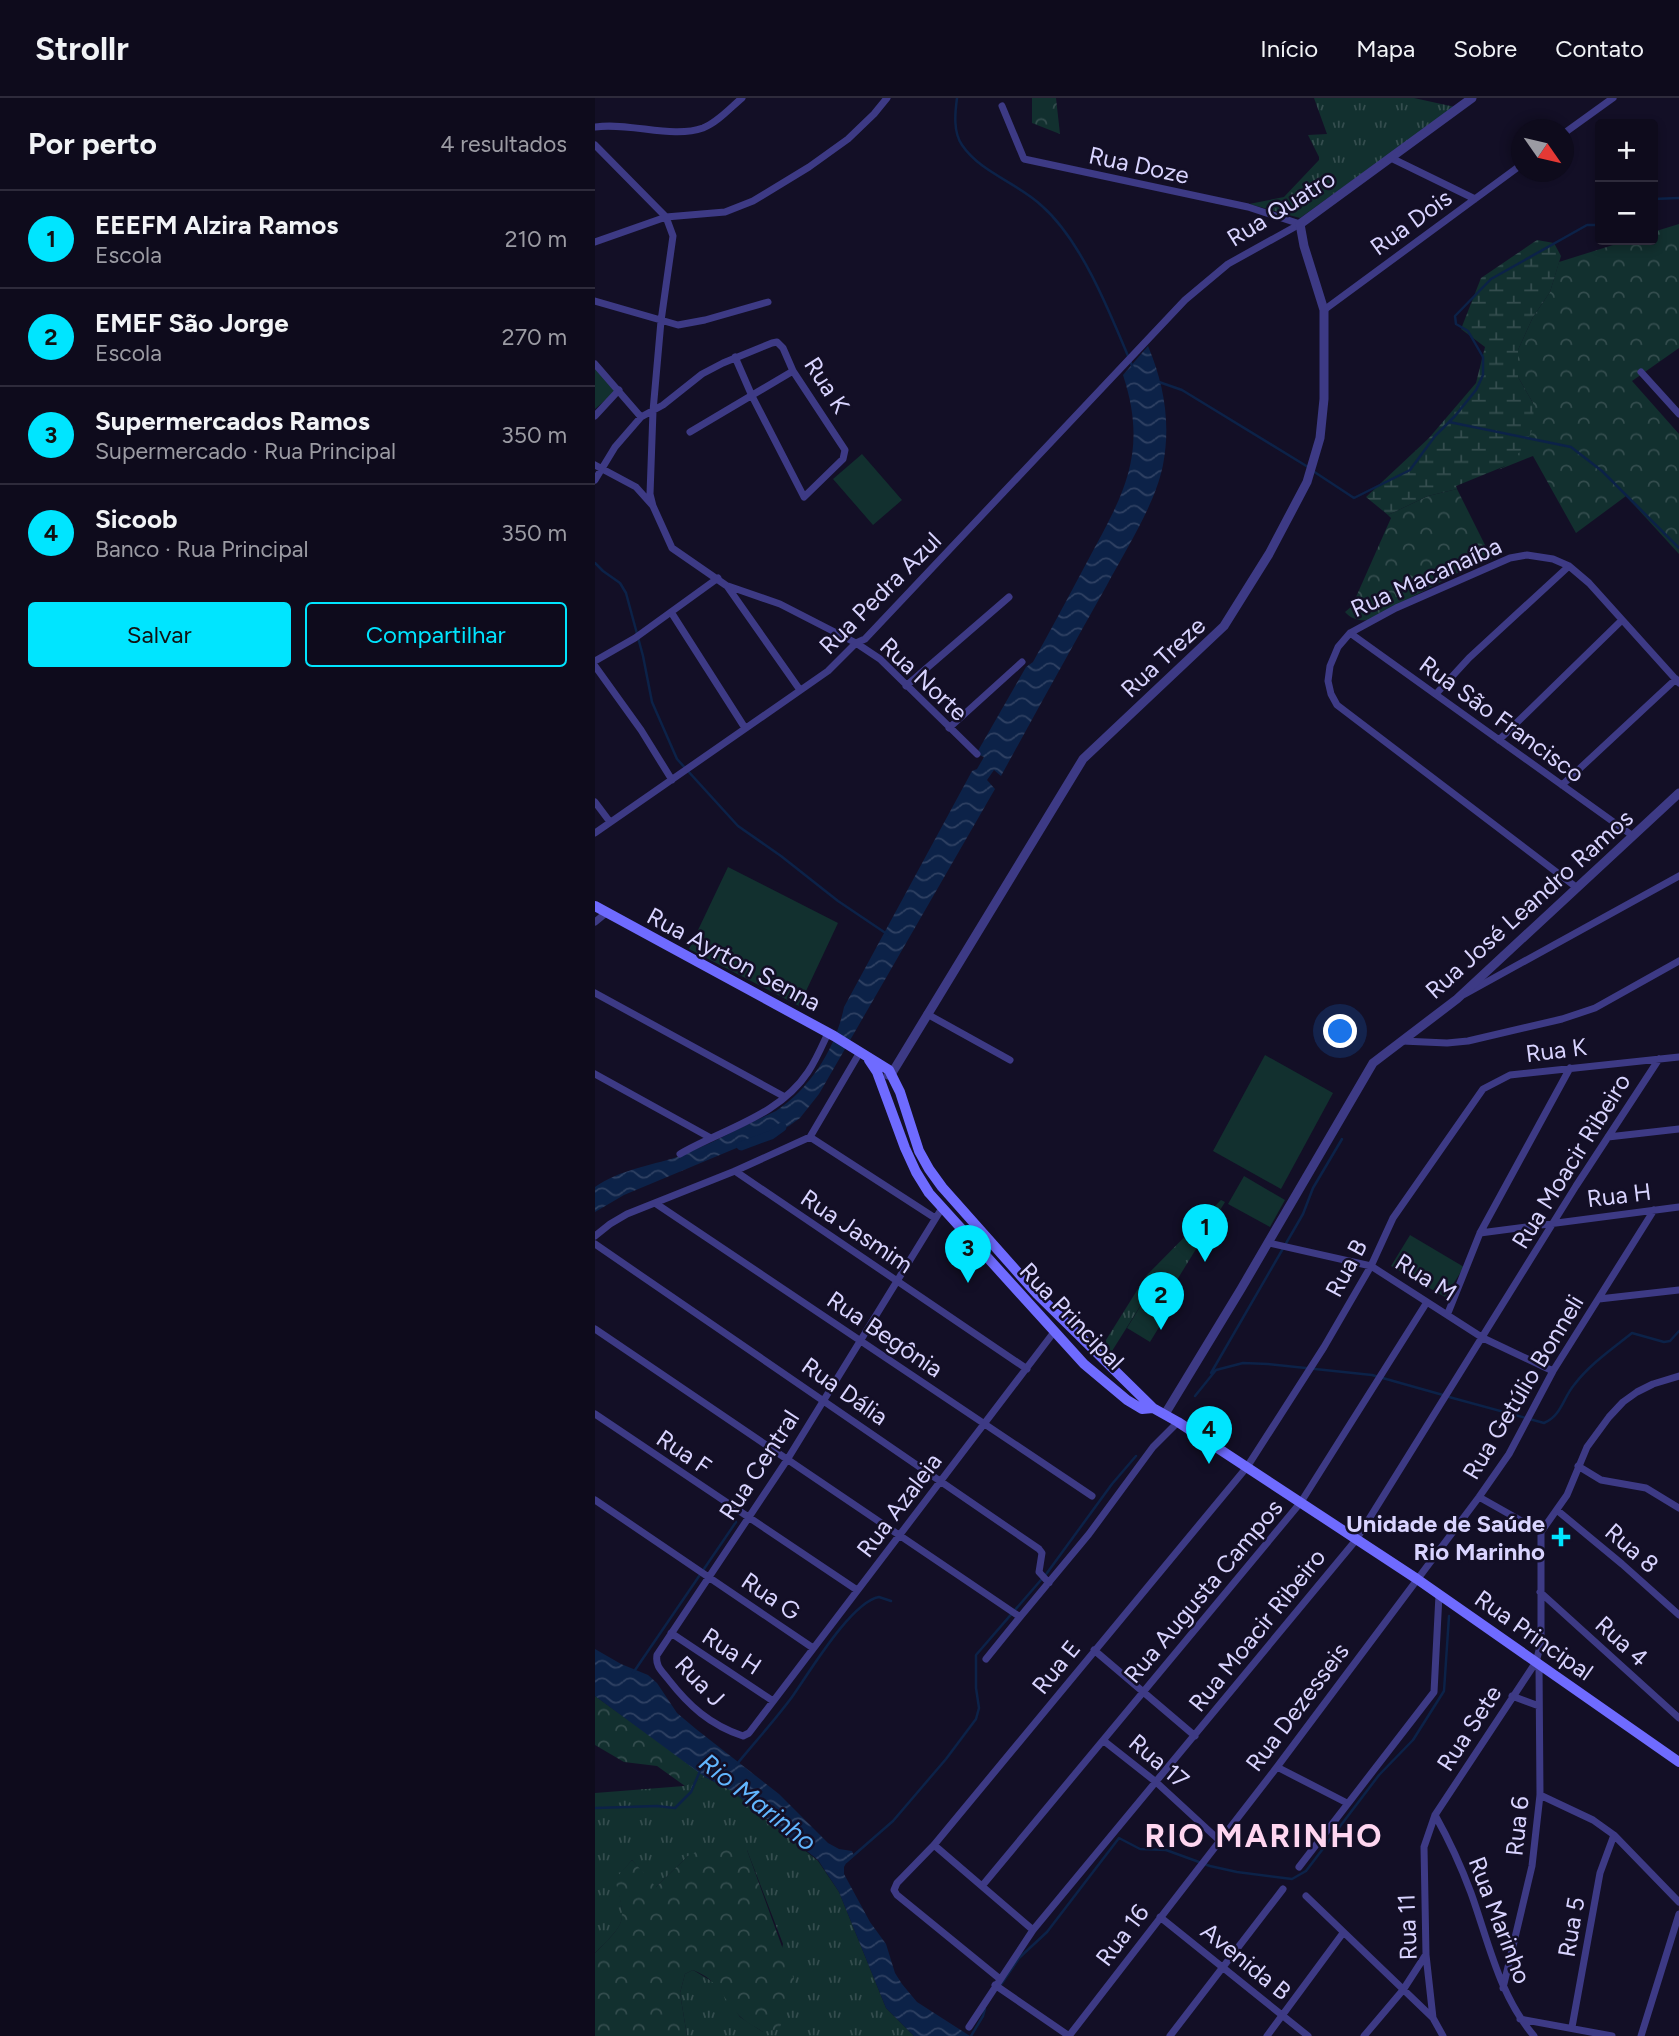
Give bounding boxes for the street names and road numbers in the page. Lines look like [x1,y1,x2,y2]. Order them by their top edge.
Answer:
street label: Rua Doze [1086,140,1192,190]
street label: Rua Quatro [1222,163,1340,253]
street label: Rua Dois [1365,183,1457,261]
street label: Rua K [798,351,856,419]
street label: Rua Pedra Azul [813,526,947,660]
street label: Rua Macanaíba [1346,531,1506,623]
street label: Rua Treze [1115,611,1211,703]
street label: Rua Norte [874,631,974,727]
street label: Rua São Francisco [1414,650,1590,788]
street label: Rua José Leandro Ramos [1419,803,1639,1005]
street label: Rua Ayrton Senna [642,901,826,1017]
street label: Rua K [1524,1032,1589,1068]
street label: Rua Moacir Ribeiro [1505,1068,1637,1254]
street label: Rua H [1585,1177,1653,1213]
street label: Rua Jasmim [796,1183,918,1279]
street label: Rua B [1319,1234,1373,1302]
street label: Rua M [1390,1247,1462,1307]
street label: Rua Principal [1014,1256,1130,1376]
street label: Rua Begônia [822,1285,948,1383]
street label: Rua Getúlio Bonneli [1456,1289,1590,1485]
street label: Rua Dália [796,1351,894,1431]
street label: Rua Central [713,1405,805,1525]
street label: Rua F [651,1423,717,1481]
street label: Rua Azaleia [850,1447,948,1563]
street label: Rua Augusta Campos [1118,1493,1288,1689]
street label: Rua 8 [1599,1517,1665,1579]
street label: Rua Moacir Ribeiro [1182,1543,1332,1717]
street label: Rua G [736,1566,806,1626]
street label: Rua Principal [1469,1584,1599,1686]
street label: Rua 4 [1589,1610,1655,1672]
street label: Rua H [697,1621,767,1681]
street label: Rua E [1026,1634,1086,1700]
street label: Rua Dezesseis [1239,1637,1355,1777]
street label: Rua J [669,1650,731,1712]
street label: Rua Sete [1431,1680,1507,1776]
street label: Rua 17 [1123,1728,1195,1794]
street label: Rua 6 [1499,1795,1535,1857]
street label: Rua Marinho [1463,1852,1537,1988]
street label: Rua 11 [1391,1893,1423,1961]
street label: Rua 5 [1551,1895,1591,1959]
street label: Rua 16 [1089,1898,1155,1972]
street label: Avenida B [1195,1916,1297,2006]

